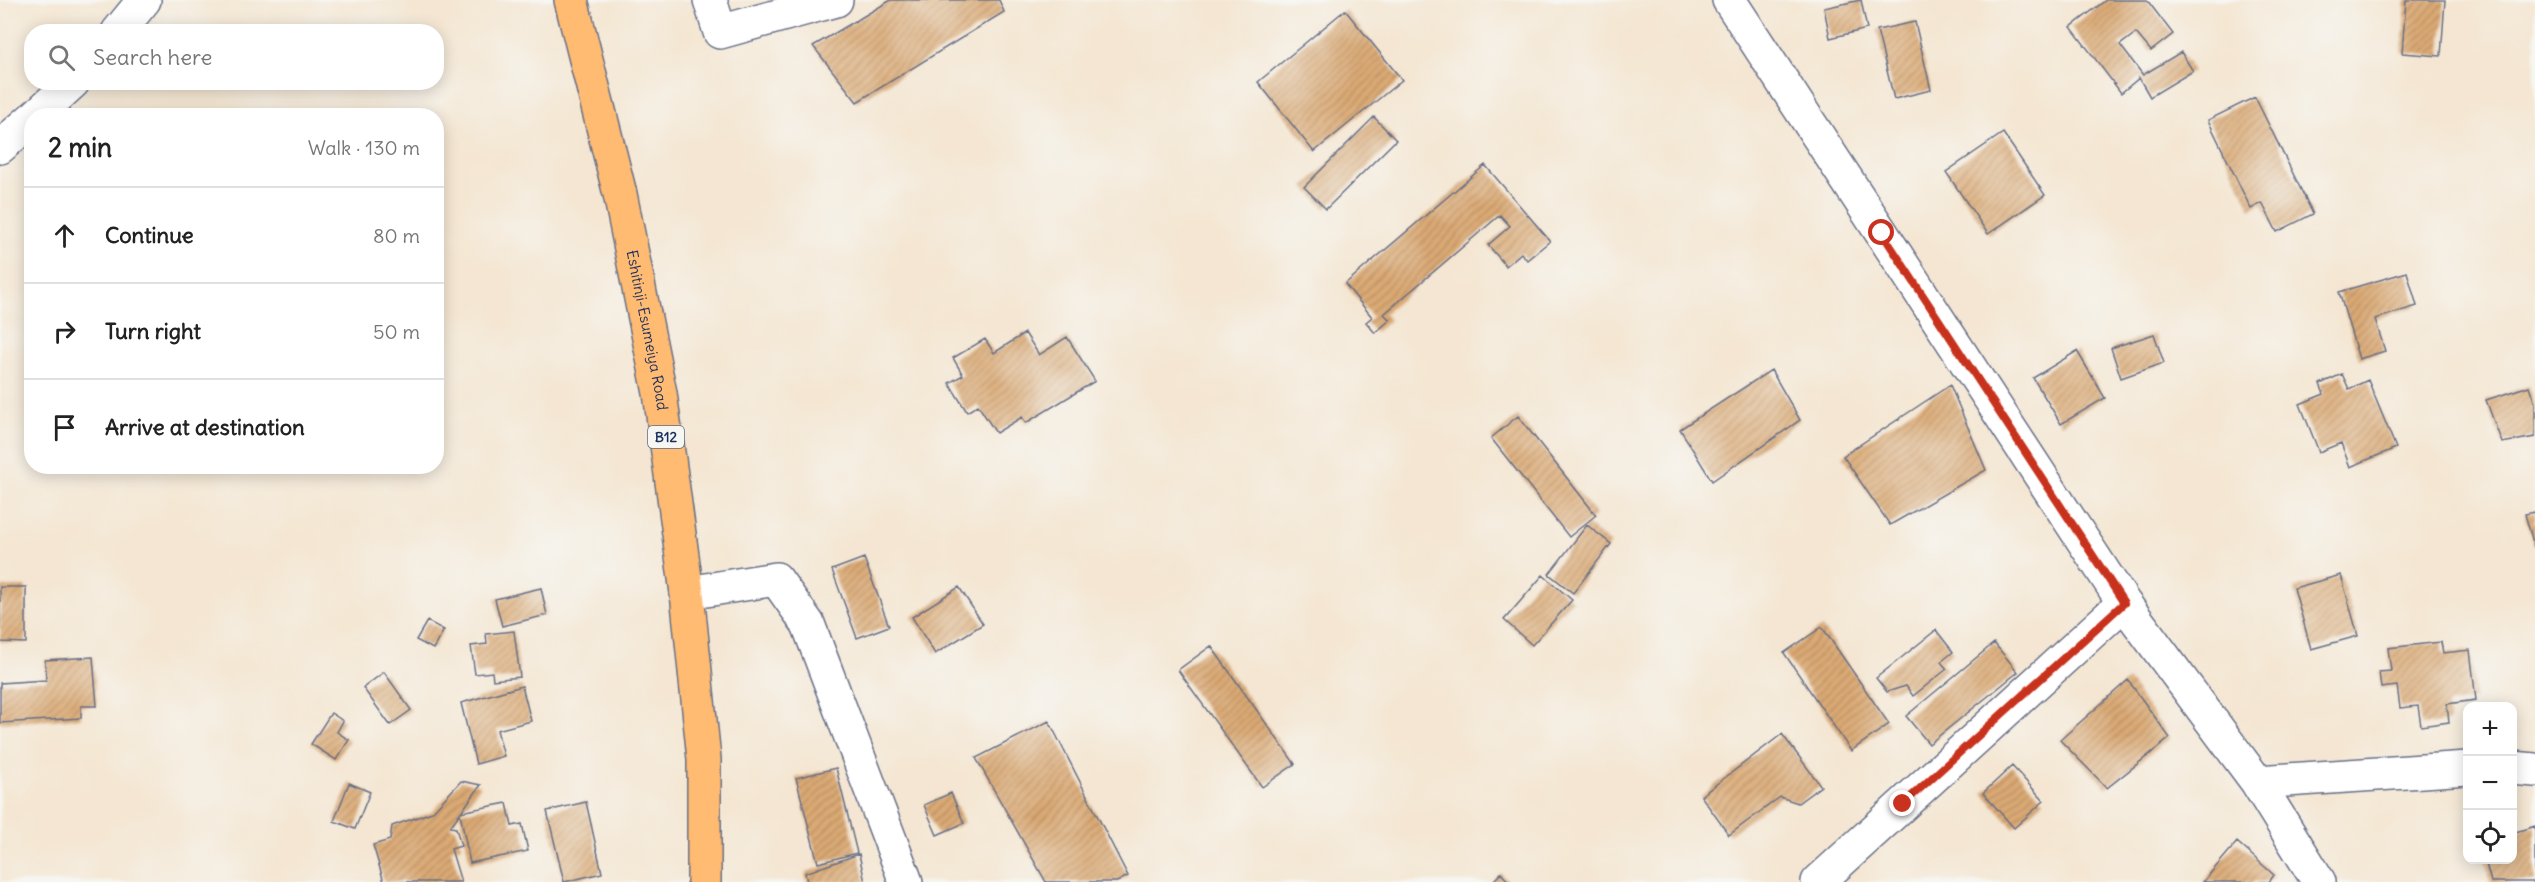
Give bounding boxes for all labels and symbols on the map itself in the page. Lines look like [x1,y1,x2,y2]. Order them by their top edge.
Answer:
route start [1868,219,1894,245]
street label: Eshitinji-Esumeiya Road [622,248,672,412]
road number: B12 [648,426,684,448]
route end [1889,790,1915,816]

